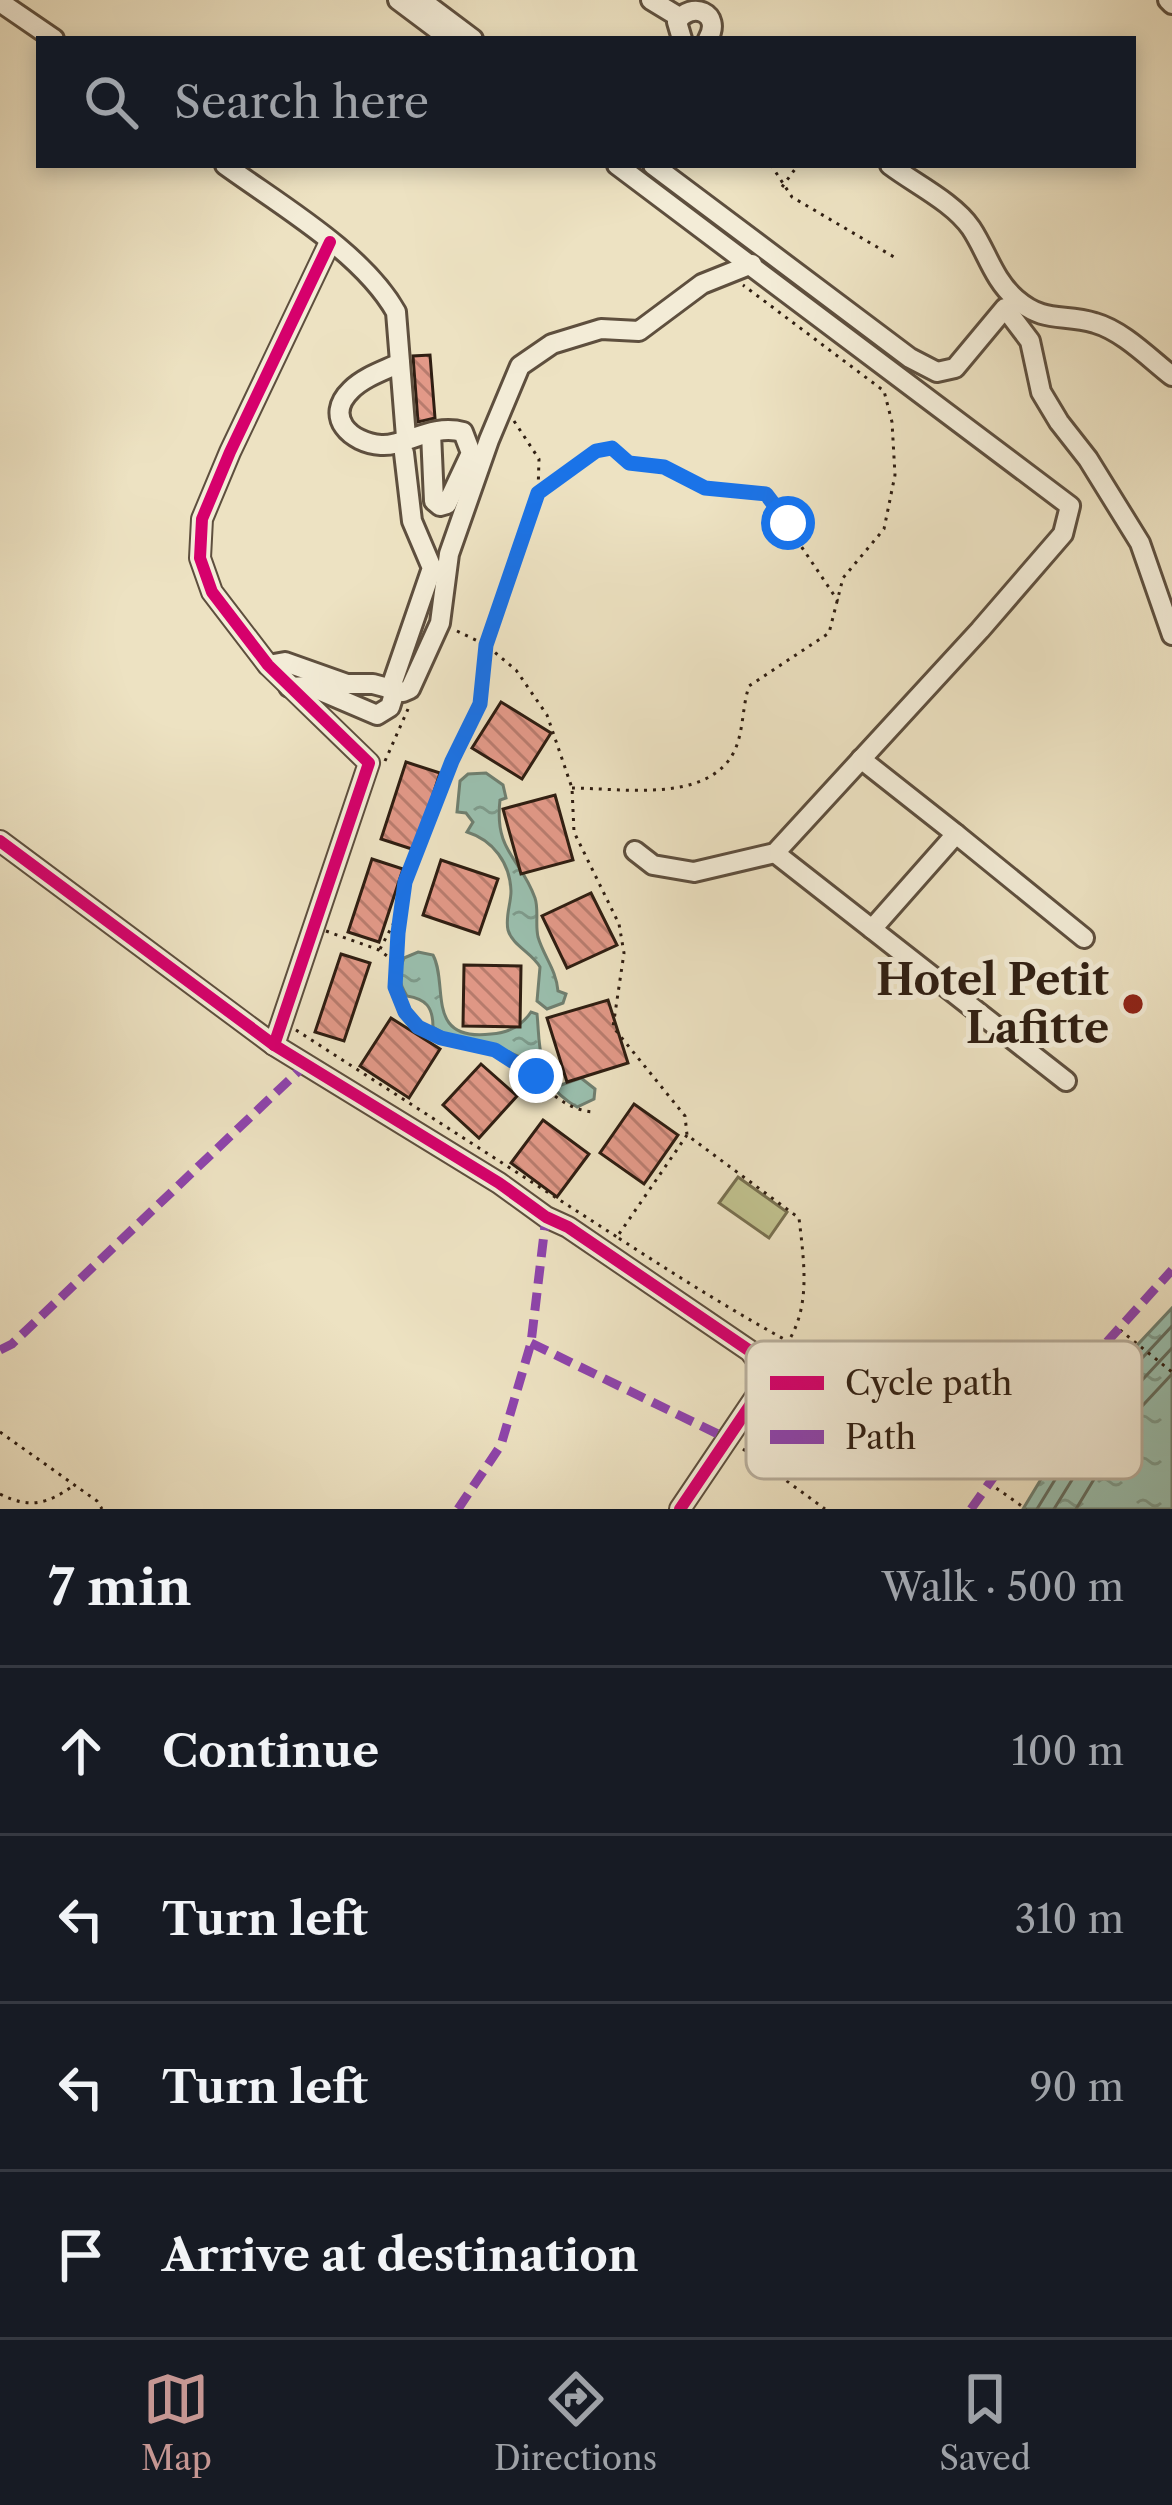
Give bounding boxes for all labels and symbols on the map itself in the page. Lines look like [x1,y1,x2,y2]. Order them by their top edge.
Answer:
route start [761,496,815,550]
place label: Hotel Petit Lafitte [876,954,1109,1054]
marker: Hotel Petit Lafitte [1120,991,1146,1017]
route end [509,1049,563,1103]
legend [746,1341,1142,1479]
text: Cycle path [845,1363,1012,1404]
text: Path [845,1417,916,1458]

